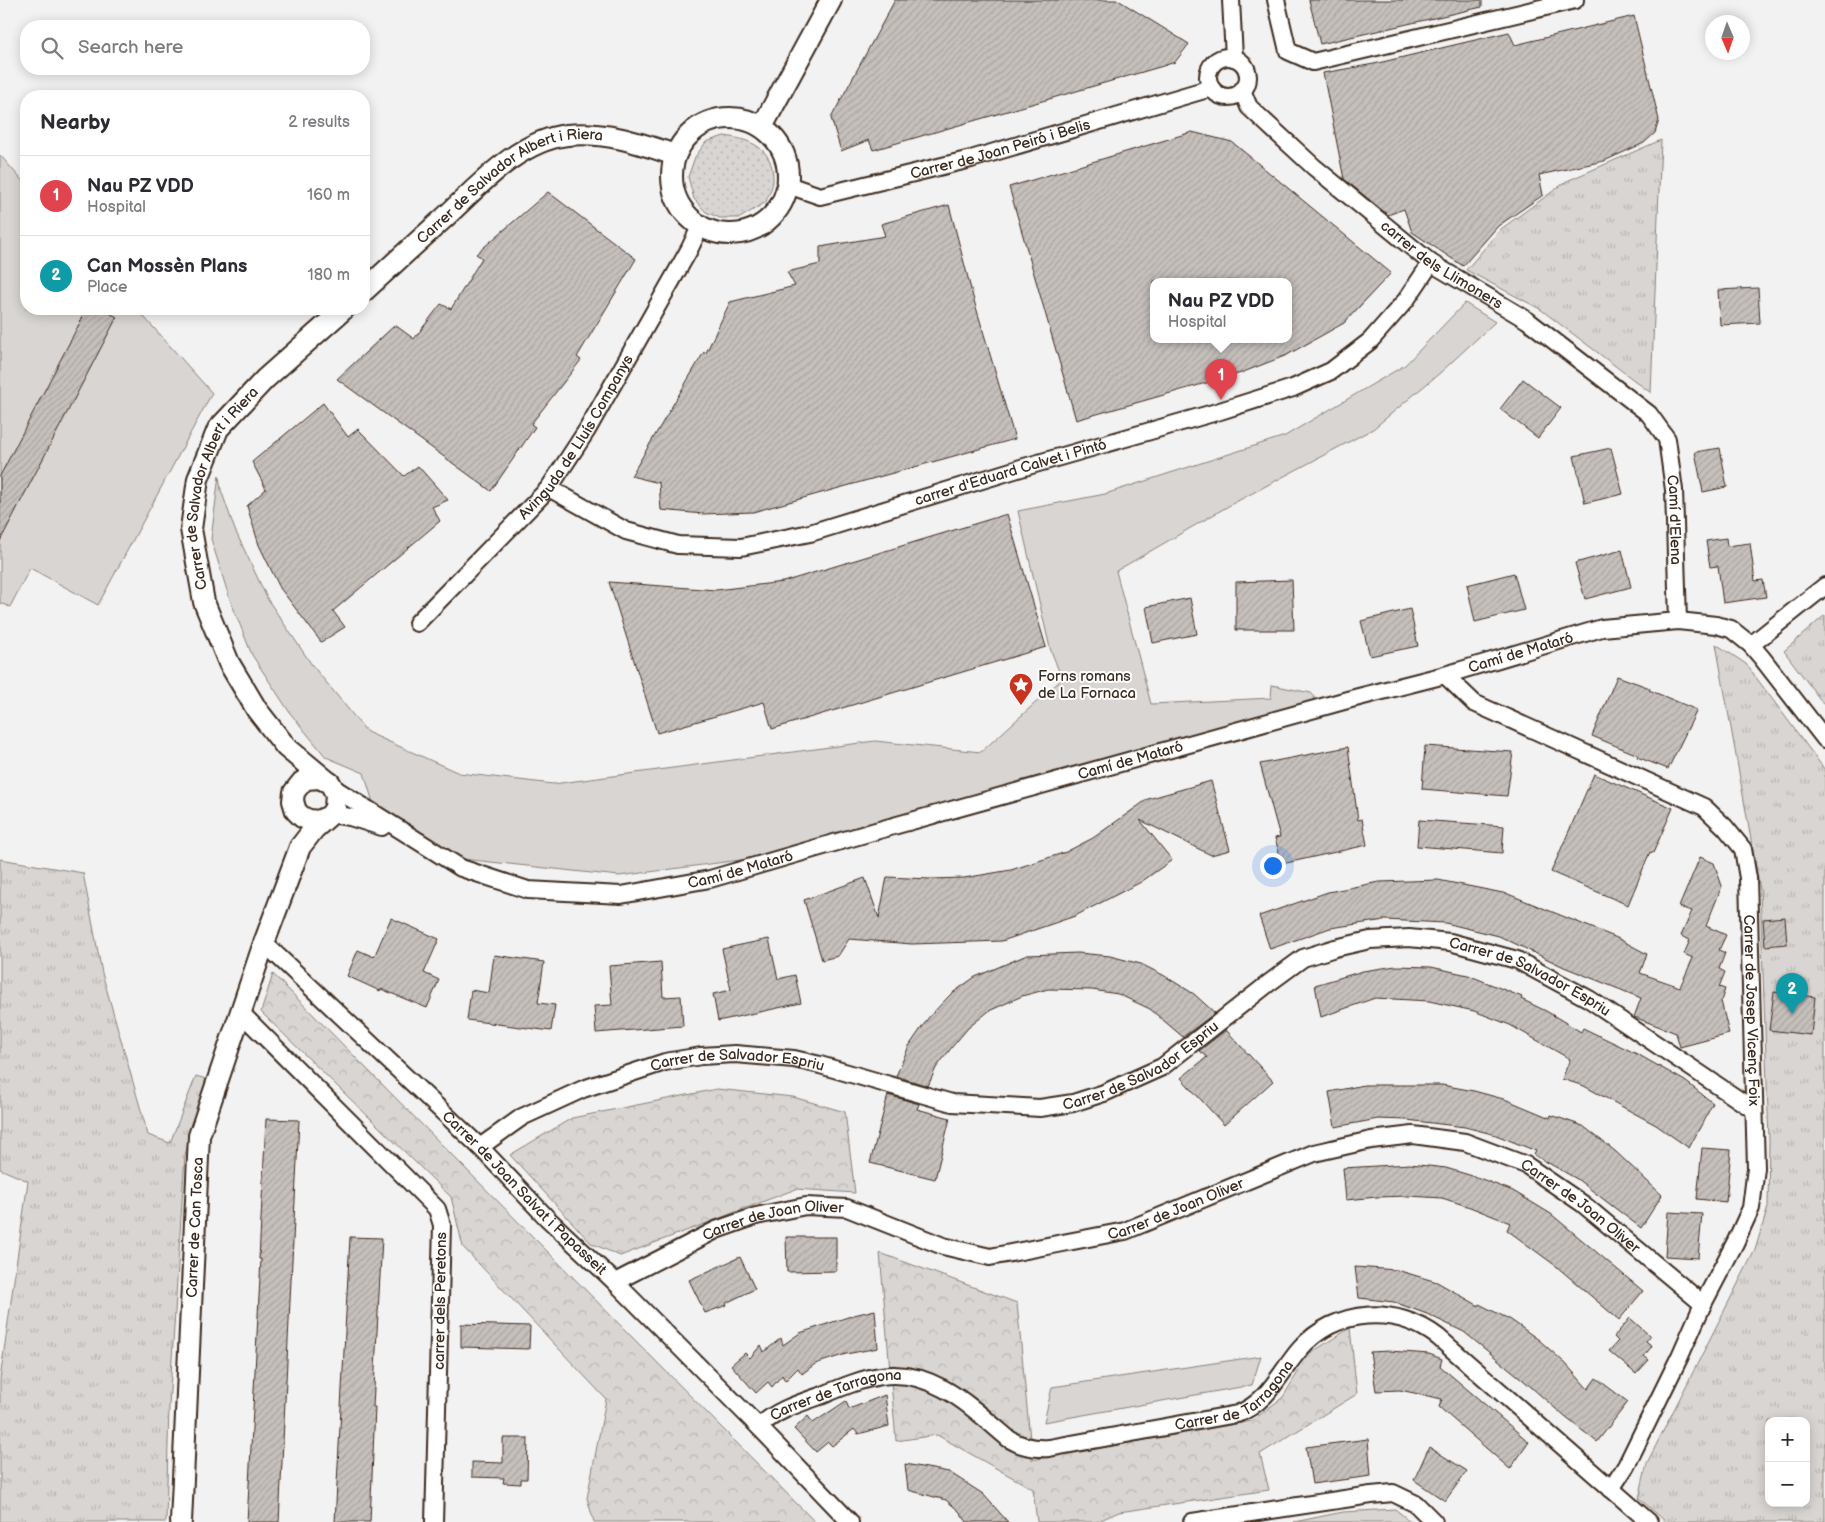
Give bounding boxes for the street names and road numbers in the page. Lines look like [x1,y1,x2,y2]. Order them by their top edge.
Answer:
street label: Carrer de Joan Peiró i Belis [908,115,1093,184]
street label: Carrer de Salvador Albert i Riera [413,125,604,248]
street label: carrer dels Llimoners [1376,216,1507,314]
street label: Avinguda de Lluís Companys [515,351,638,524]
street label: Carrer de Salvador Albert i Riera [181,383,263,592]
street label: carrer d'Eduard Calvet i Pintó [912,435,1109,510]
street label: Camí d'Elena [1662,474,1685,565]
street label: Camí de Mataró [1466,628,1576,677]
street label: Camí de Mataró [1076,737,1185,784]
street label: Camí de Mataró [686,846,795,893]
street label: Carrer de Josep Vicenç Foix [1739,914,1763,1106]
street label: Carrer de Salvador Espriu [1447,933,1614,1021]
street label: Carrer de Salvador Espriu [1061,1017,1223,1114]
street label: Carrer de Salvador Espriu [648,1045,827,1076]
street label: Carrer de Joan Salvat i Papasseit [438,1107,611,1279]
street label: Carrer de Joan Oliver [1517,1155,1644,1258]
street label: Carrer de Can Tosca [182,1157,208,1298]
street label: Carrer de Joan Oliver [1106,1174,1247,1244]
street label: Carrer de Joan Oliver [699,1197,845,1245]
street label: carrer dels Peretons [430,1231,451,1370]
street label: Carrer de Tarragona [1173,1357,1298,1435]
street label: Carrer de Tarragona [767,1366,902,1426]

